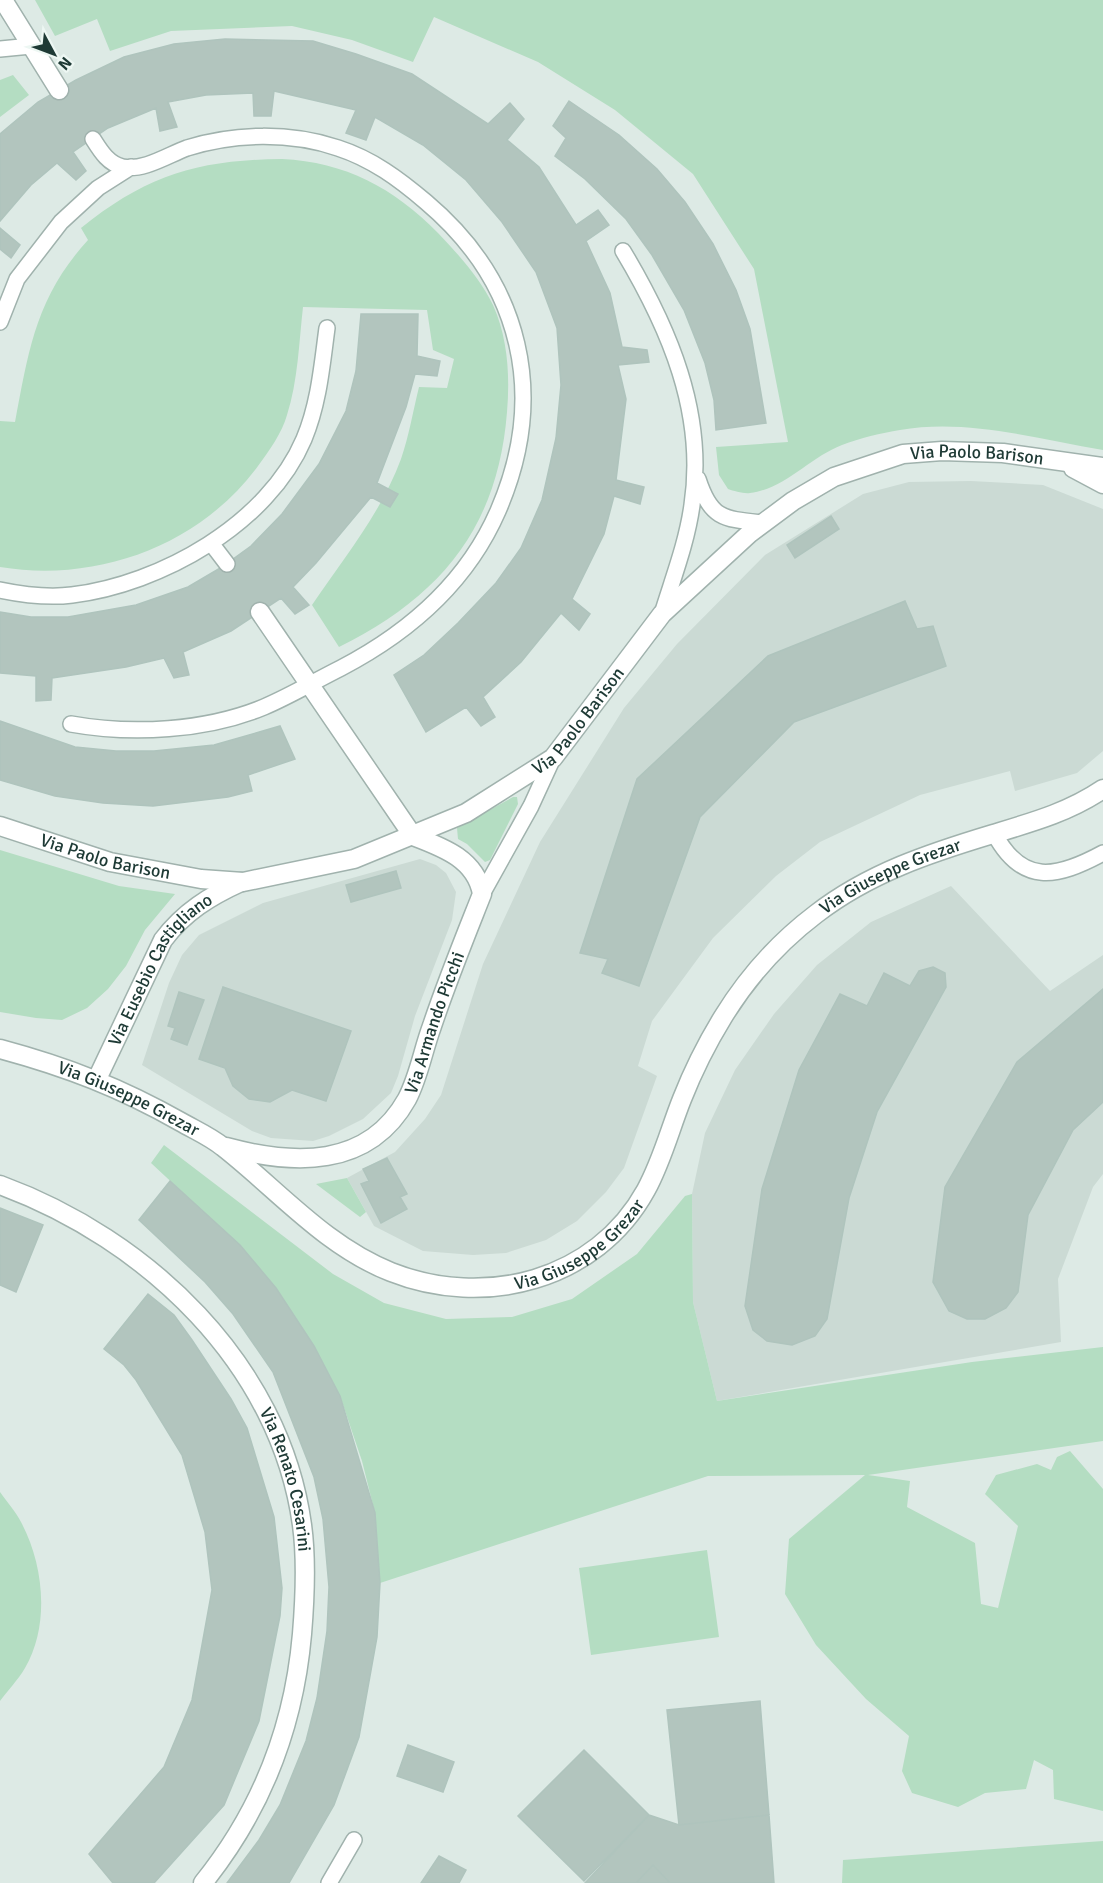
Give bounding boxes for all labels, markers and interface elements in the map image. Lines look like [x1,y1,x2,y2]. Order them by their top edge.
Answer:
north arrow [24,24,84,84]
text: N [53,52,76,74]
street label: Via Paolo Barison [909,440,1045,470]
street label: Via Paolo Barison [528,663,629,779]
street label: Via Paolo Barison [37,829,172,884]
street label: Via Giuseppe Grezar [815,834,964,919]
street label: Via Eusebio Castigliano [103,888,216,1049]
street label: Via Armando Picchi [400,949,469,1097]
street label: Via Giuseppe Grezar [55,1056,204,1141]
street label: Via Giuseppe Grezar [512,1194,649,1295]
street label: Via Renato Cesarini [255,1404,315,1552]

